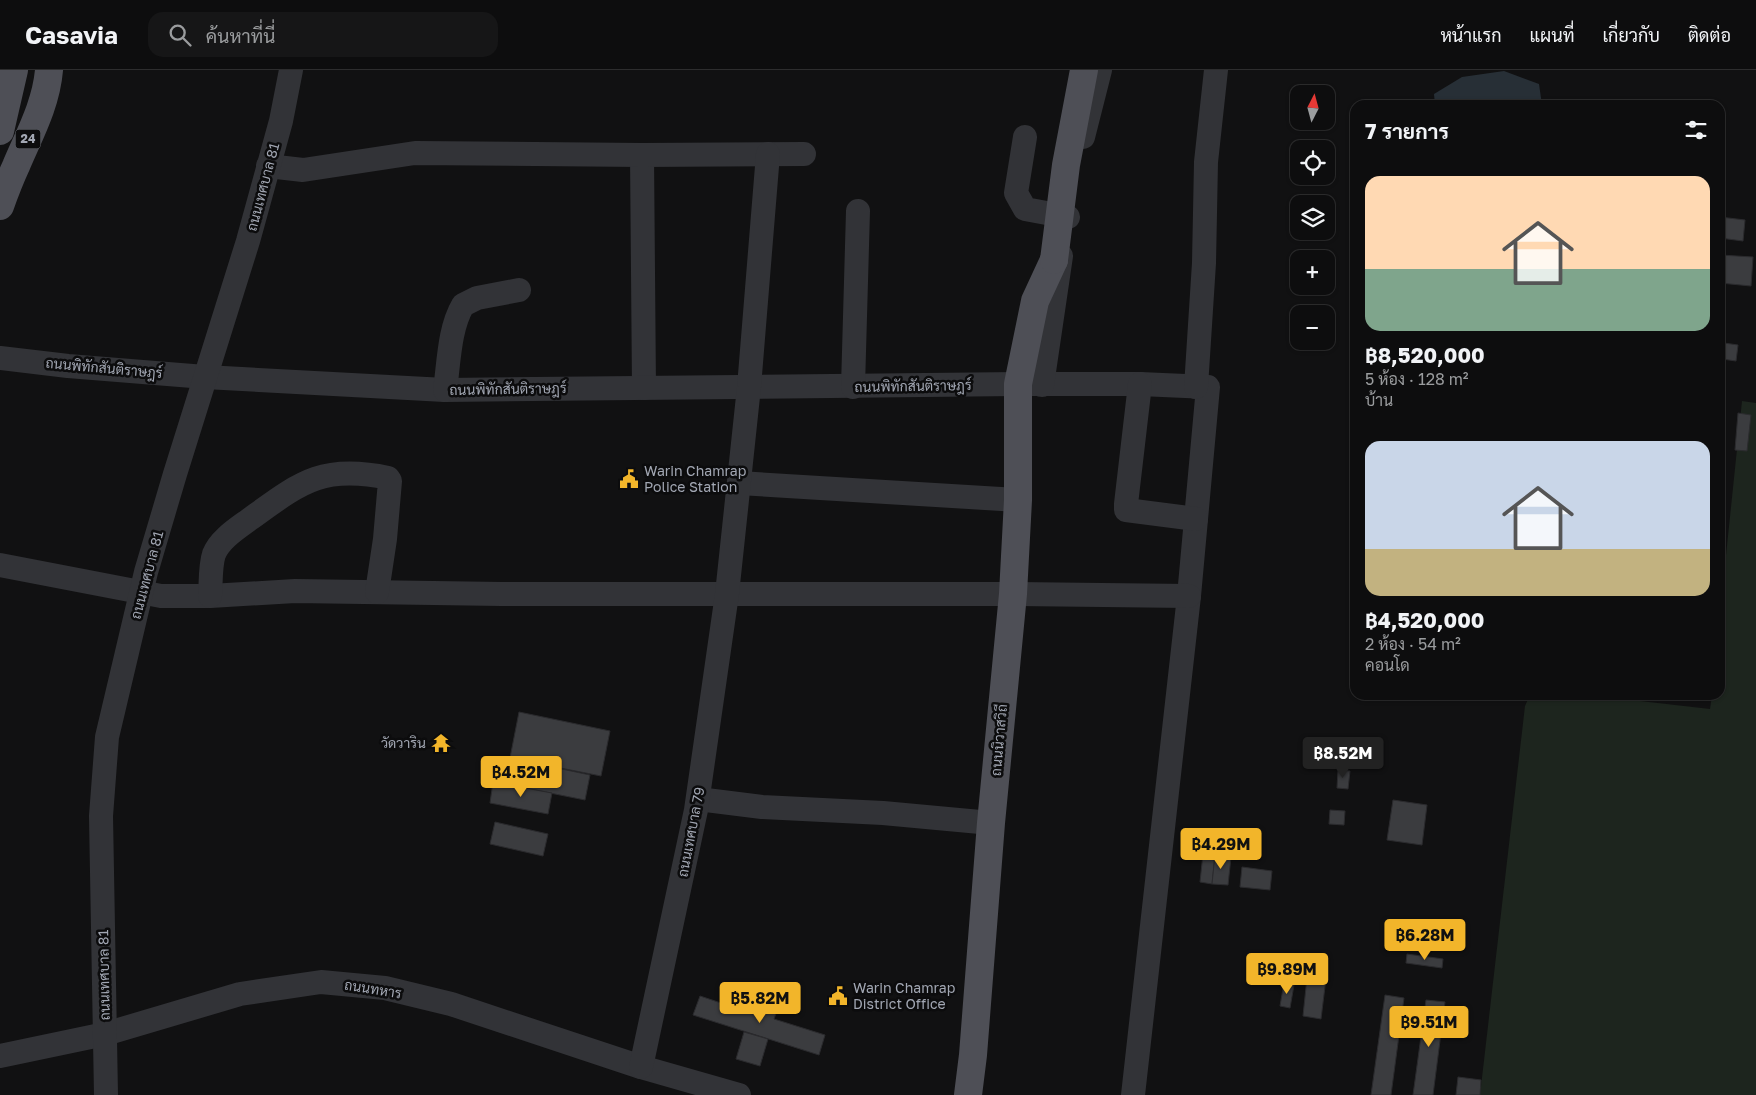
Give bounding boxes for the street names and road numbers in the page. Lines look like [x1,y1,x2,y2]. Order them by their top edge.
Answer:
road number: 24 [15,130,40,148]
street label: ถนนเทศบาล 81 [243,141,283,233]
street label: ถนนพิทักสันติราษฎร์ [45,354,163,382]
street label: ถนนพิทักสันติราษฎร์ [854,376,972,396]
street label: ถนนพิทักสันติราษฎร์ [449,379,567,399]
street label: ถนนเทศบาล 81 [127,529,167,621]
street label: ถนนนิวาสวิถี [987,703,1010,777]
street label: ถนนเทศบาล 79 [673,785,708,878]
street label: ถนนเทศบาล 81 [94,929,113,1021]
street label: ถนนทหาร [343,976,403,1001]

